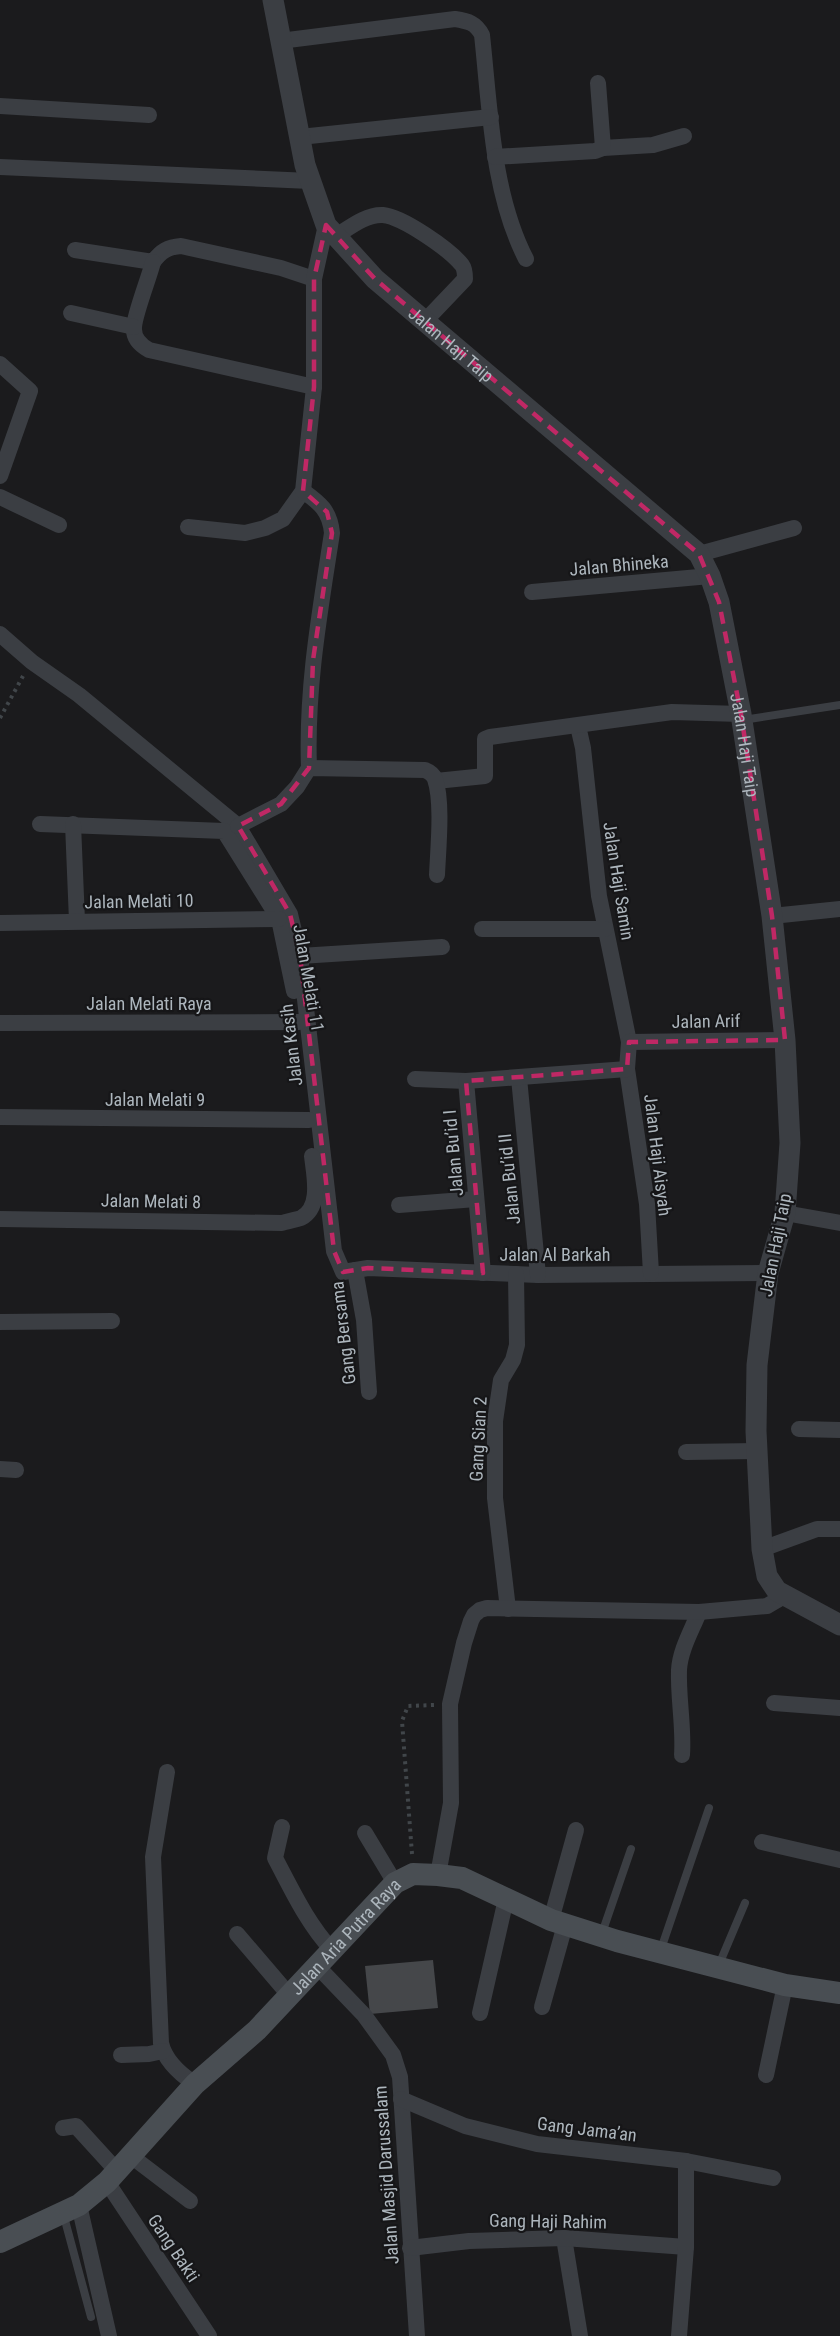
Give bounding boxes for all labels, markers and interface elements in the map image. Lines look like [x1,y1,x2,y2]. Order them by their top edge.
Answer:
street label: Jalan Haji Taip [405,302,498,386]
street label: Jalan Bhineka [569,550,669,580]
street label: Jalan Haji Taip [727,691,764,798]
street label: Jalan Haji Samin [599,820,639,942]
street label: Jalan Melati 10 [84,890,194,912]
street label: Jalan Melati 11 [289,922,329,1034]
street label: Jalan Melati Raya [86,993,212,1014]
street label: Jalan Kasih [276,1003,306,1087]
street label: Jalan Arif [672,1010,741,1032]
street label: Jalan Melati 9 [105,1089,205,1110]
street label: Jalan Haji Aisyah [640,1093,676,1217]
street label: Jalan Bu’id I [439,1109,467,1197]
street label: Jalan Bu’id II [494,1133,524,1225]
street label: Jalan Melati 8 [101,1190,201,1212]
street label: Jalan Haji Taip [755,1192,795,1298]
street label: Jalan Al Barkah [500,1244,610,1265]
street label: Gang Bersama [326,1280,360,1386]
street label: Gang Sian 2 [465,1396,491,1482]
street label: Jalan Aria Putra Raya [285,1874,405,1999]
street label: Jalan Masjid Darussalam [369,2085,403,2265]
street label: Gang Jama’an [536,2112,638,2146]
street label: Gang Haji Rahim [489,2209,607,2233]
street label: Gang Bakti [144,2210,204,2286]

